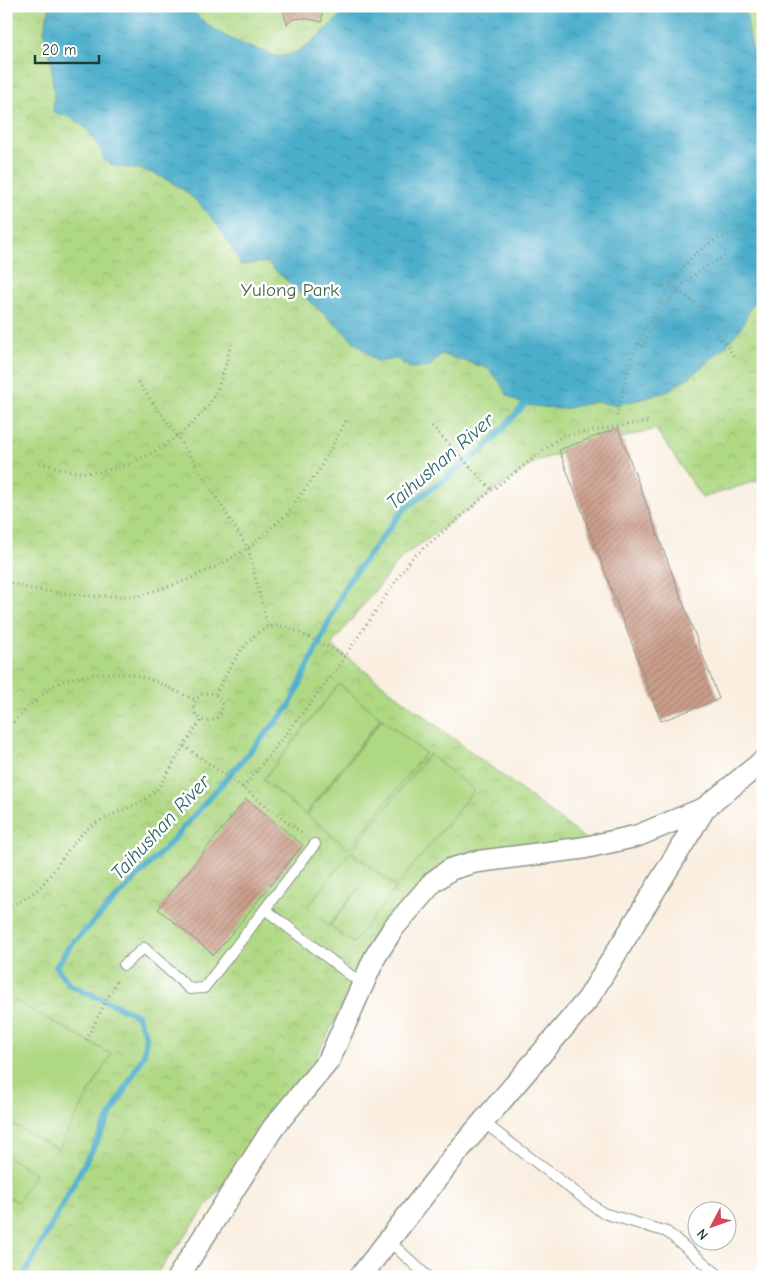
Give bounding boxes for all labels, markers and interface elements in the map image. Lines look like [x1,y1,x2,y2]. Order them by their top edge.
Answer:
scale bar [35,32,99,64]
text: 20 m [42,41,76,59]
park label: Yulong Park [241,279,340,301]
water label: Taihushan River [382,408,499,514]
water label: Taihushan River [106,769,215,884]
north arrow [686,1200,736,1250]
text: N [693,1225,712,1243]

